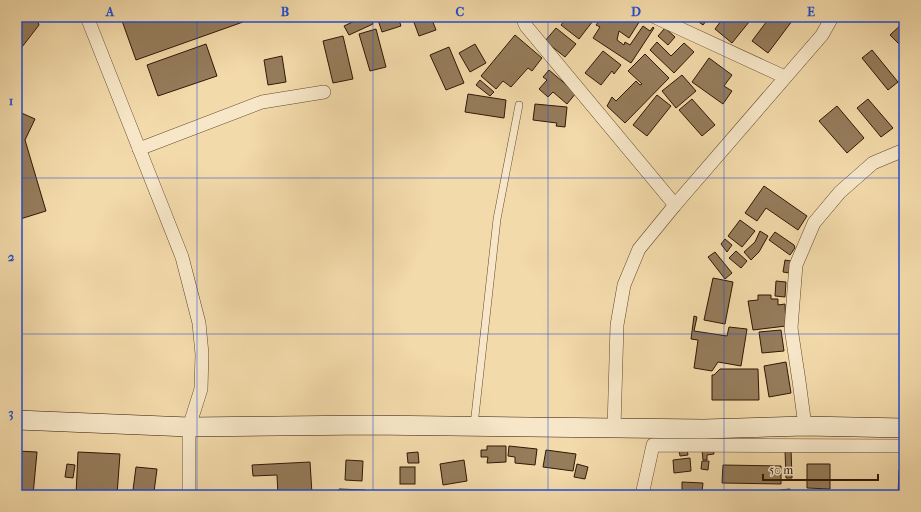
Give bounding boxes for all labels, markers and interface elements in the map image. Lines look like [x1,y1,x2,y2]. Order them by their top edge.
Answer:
text: A [105,4,115,19]
text: B [281,4,290,19]
text: C [456,4,465,19]
text: D [631,4,641,19]
text: E [807,4,815,19]
text: 1 [9,93,14,108]
text: 2 [8,249,15,264]
text: 3 [8,405,14,421]
scale bar [763,456,878,482]
text: 50 m [769,463,793,477]

